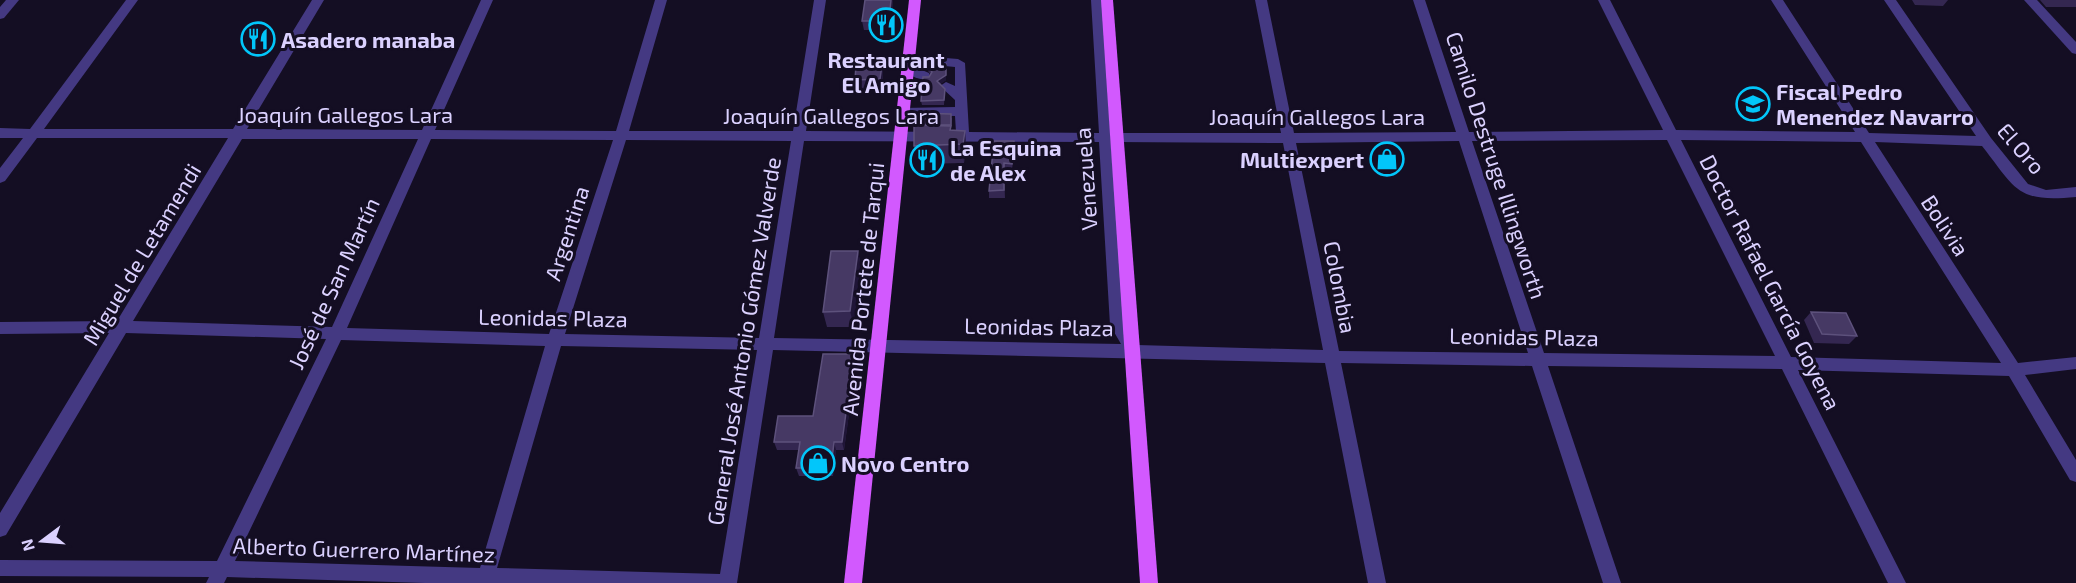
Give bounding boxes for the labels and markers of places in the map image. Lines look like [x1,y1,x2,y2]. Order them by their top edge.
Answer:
restaurant icon: Restaurant El Amigo [868,7,904,43]
restaurant icon: Asadero manaba [240,21,276,57]
place label: Asadero manaba [281,26,455,52]
place label: Restaurant El Amigo [828,46,944,97]
place label: Fiscal Pedro Menendez Navarro [1776,78,1974,129]
school or university icon: Fiscal Pedro Menendez Navarro [1735,86,1771,122]
place label: La Esquina de Alex [950,134,1061,185]
shop icon: Multiexpert [1369,141,1405,177]
restaurant icon: La Esquina de Alex [909,142,945,178]
place label: Multiexpert [1240,146,1364,172]
shop icon: Novo Centro [800,445,836,481]
place label: Novo Centro [841,450,969,476]

